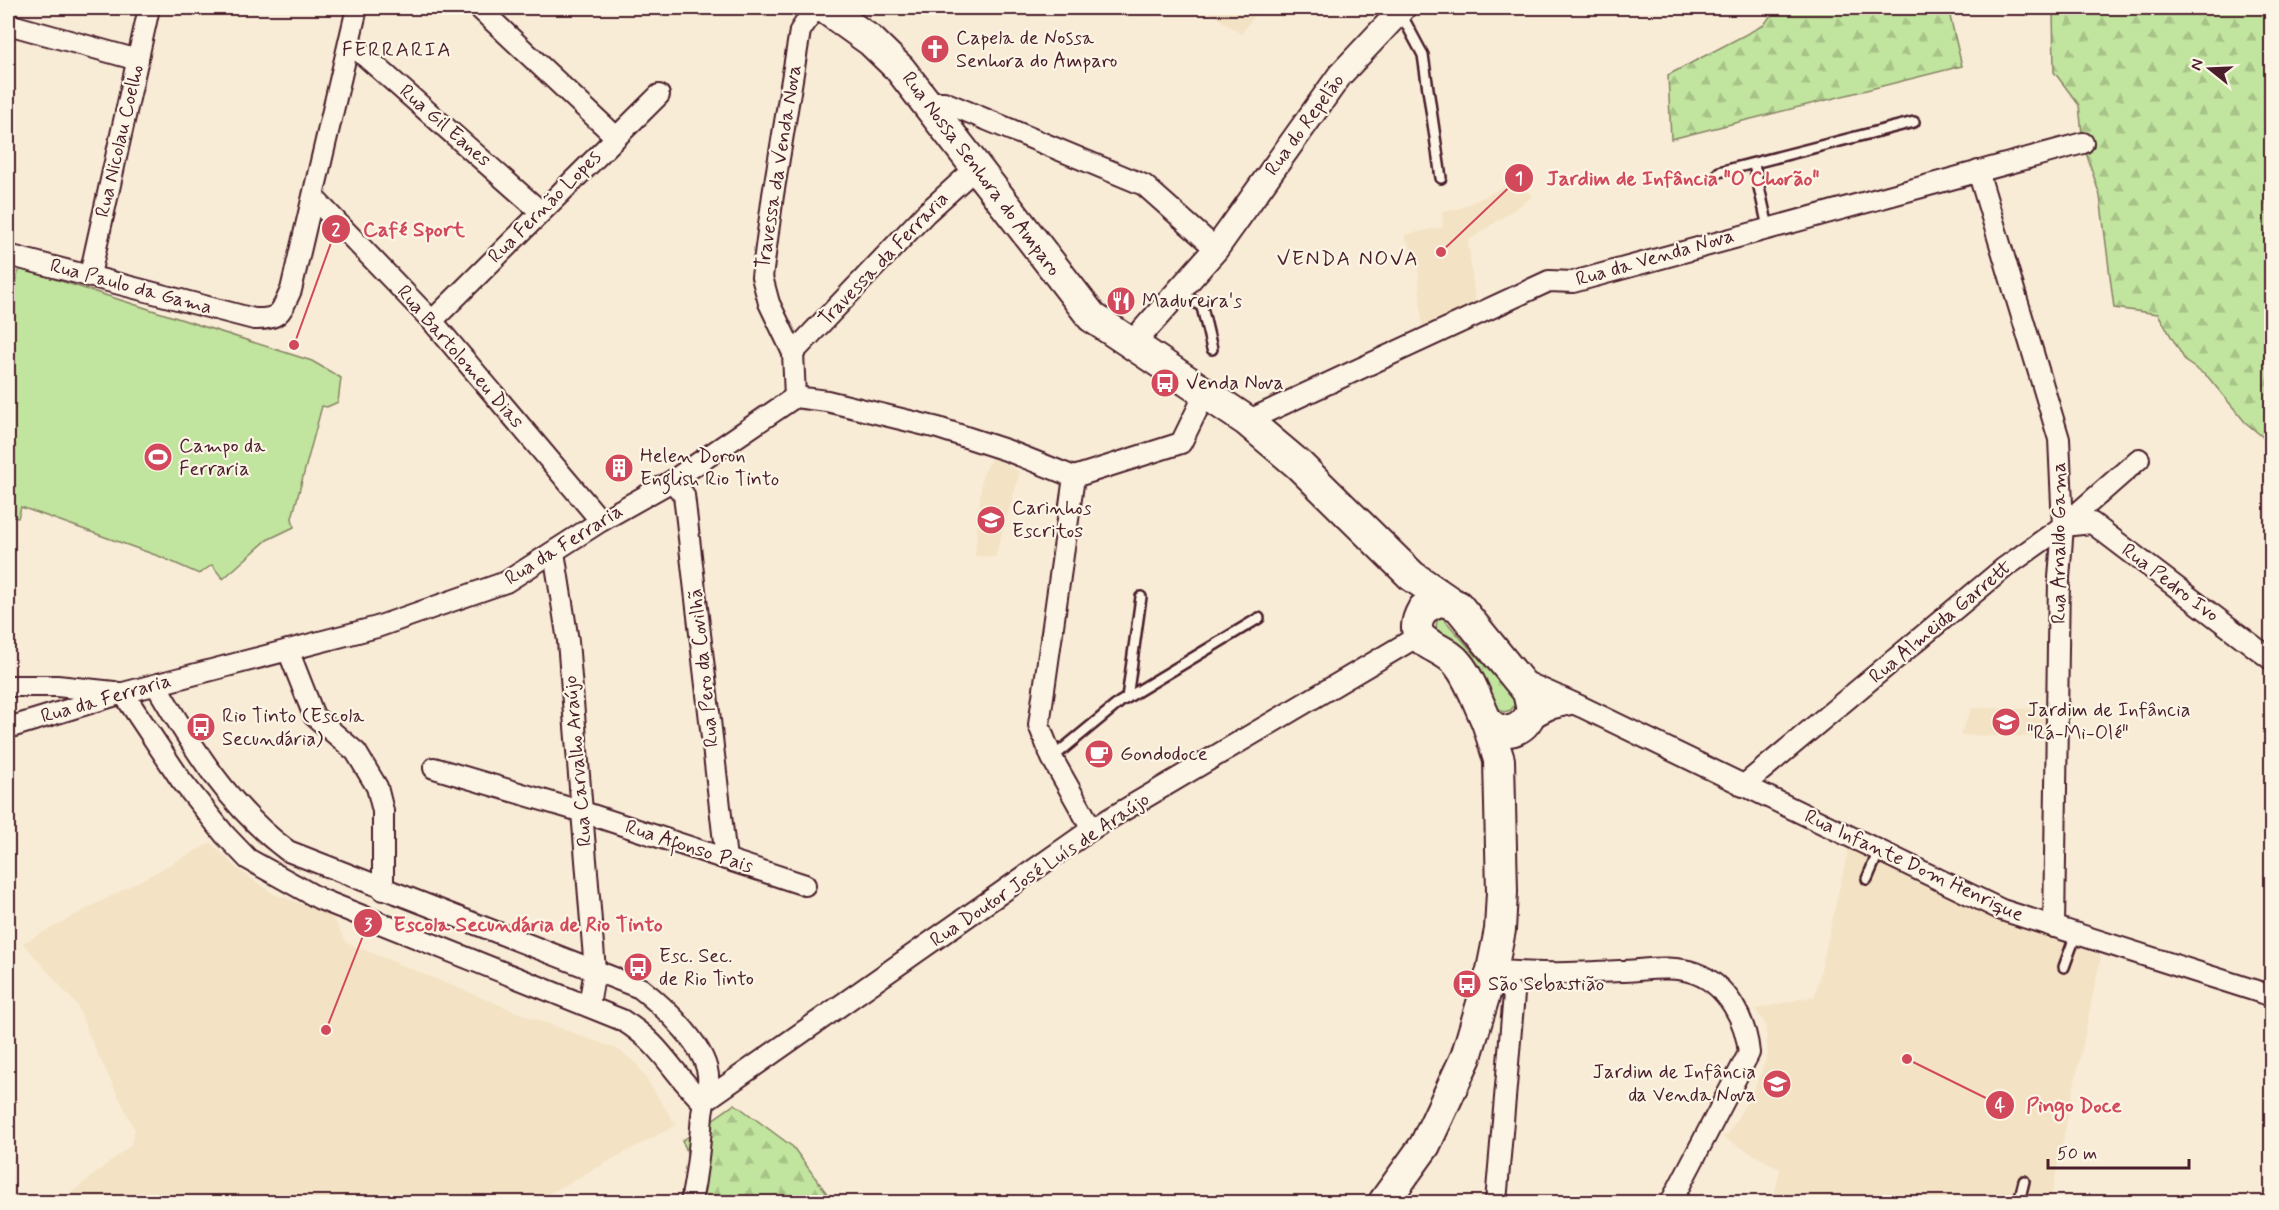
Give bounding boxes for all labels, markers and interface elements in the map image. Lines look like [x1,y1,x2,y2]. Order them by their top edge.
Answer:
place label: Capela de Nossa Senhora do Amparo [956,25,1117,75]
church icon: Capela de Nossa Senhora do Amparo [919,33,951,65]
district label: FERRARIA [342,36,452,64]
north arrow [2180,39,2240,99]
text: N [2186,57,2209,73]
street label: Rua Nicolau Coelho [89,62,151,220]
street label: Travessa da Venda Nova [750,63,808,271]
street label: Rua Nossa Senhora do Amparo [895,66,1067,282]
street label: Rua do Repelão [1259,69,1351,181]
street label: Rua Gil Eanes [393,79,497,174]
street label: Rua Fernão Lopes [482,144,608,270]
callout: Jardim de Infância "O Chorão" [1504,158,1831,197]
text: Jardim de Infância "O Chorão" [1546,165,1820,193]
text: 1 [1515,167,1523,191]
street label: Travessa da Ferraria [813,186,955,332]
callout: Café Sport [321,209,477,248]
text: Café Sport [363,216,466,244]
text: 2 [332,218,341,242]
street label: Rua da Venda Nova [1573,222,1737,294]
district label: VENDA NOVA [1277,245,1419,273]
street label: Rua Paulo da Gama [47,252,215,322]
street label: Rua Bartolomeu Dias [390,280,530,434]
restaurant icon: Madureira's [1105,285,1137,317]
place label: Madureira's [1142,288,1242,315]
bus stop icon: Venda Nova [1149,367,1181,399]
place label: Venda Nova [1186,370,1284,397]
place label: Campo da Ferraria [179,433,266,483]
sports icon: Campo da Ferraria [142,441,174,473]
place label: Helen Doron English Rio Tinto [640,443,779,495]
building icon: Helen Doron English Rio Tinto [603,452,635,484]
street label: Rua Arnaldo Gama [2046,462,2073,624]
place label: Carinhos Escritos [1012,495,1092,545]
street label: Rua da Ferraria [500,498,628,592]
school or university icon: Carinhos Escritos [975,504,1007,536]
street label: Rua Pedro Ivo [2116,537,2224,629]
street label: Rua Almeida Garrett [1864,554,2019,690]
street label: Rua Pero da Covilhã [682,587,726,749]
street label: Rua da Ferraria [38,667,174,731]
street label: Rua Carvalho Araújo [557,674,599,848]
place label: Jardim de Infância "Rá-Mi-Olé" [2027,697,2191,747]
place label: Rio Tinto (Escola Secundária) [222,703,365,753]
school or university icon: Jardim de Infância "Rá-Mi-Olé" [1990,706,2022,738]
bus stop icon: Rio Tinto (Escola Secundária) [185,711,217,743]
cafe icon: Gondodoce [1083,738,1115,770]
place label: Gondodoce [1120,741,1208,768]
street label: Rua Doutor José Luís de Araújo [925,786,1155,954]
street label: Rua Infante Dom Henrique [1800,803,2028,929]
street label: Rua Afonso Pais [621,814,757,882]
callout: Escola Secundária de Rio Tinto [353,904,674,943]
text: Escola Secundária de Rio Tinto [393,911,663,939]
text: 3 [364,913,373,937]
place label: Esc. Sec. de Rio Tinto [659,943,754,993]
bus stop icon: Esc. Sec. de Rio Tinto [622,951,654,983]
bus stop icon: São Sebastião [1451,968,1483,1000]
place label: São Sebastião [1488,971,1604,998]
place label: Jardim de Infância da Venda Nova [1593,1059,1756,1109]
school or university icon: Jardim de Infância da Venda Nova [1761,1068,1793,1100]
callout: Pingo Doce [1985,1086,2134,1125]
text: Pingo Doce [2026,1092,2122,1122]
text: 4 [1995,1094,2006,1118]
scale bar [2048,1132,2189,1170]
text: 50 m [2057,1142,2097,1166]

